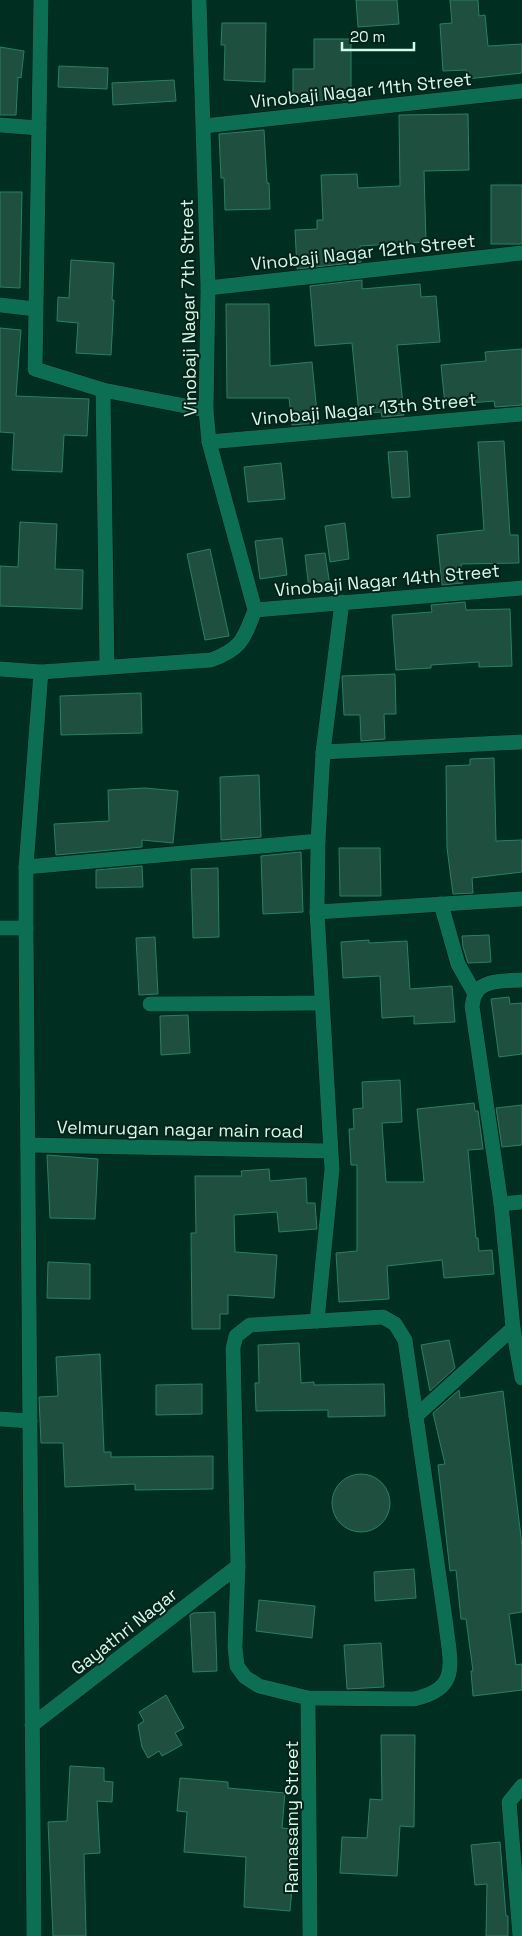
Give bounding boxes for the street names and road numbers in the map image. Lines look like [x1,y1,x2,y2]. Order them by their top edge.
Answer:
street label: Vinobaji Nagar 11th Street [249,67,473,113]
street label: Vinobaji Nagar 7th Street [175,199,201,417]
street label: Vinobaji Nagar 12th Street [249,229,477,275]
street label: Vinobaji Nagar 13th Street [250,388,478,430]
street label: Vinobaji Nagar 14th Street [273,559,501,601]
street label: Velmurugan nagar main road [56,1115,304,1143]
street label: Gayathri Nagar [66,1582,182,1680]
street label: Ramasamy Street [280,1740,303,1894]

